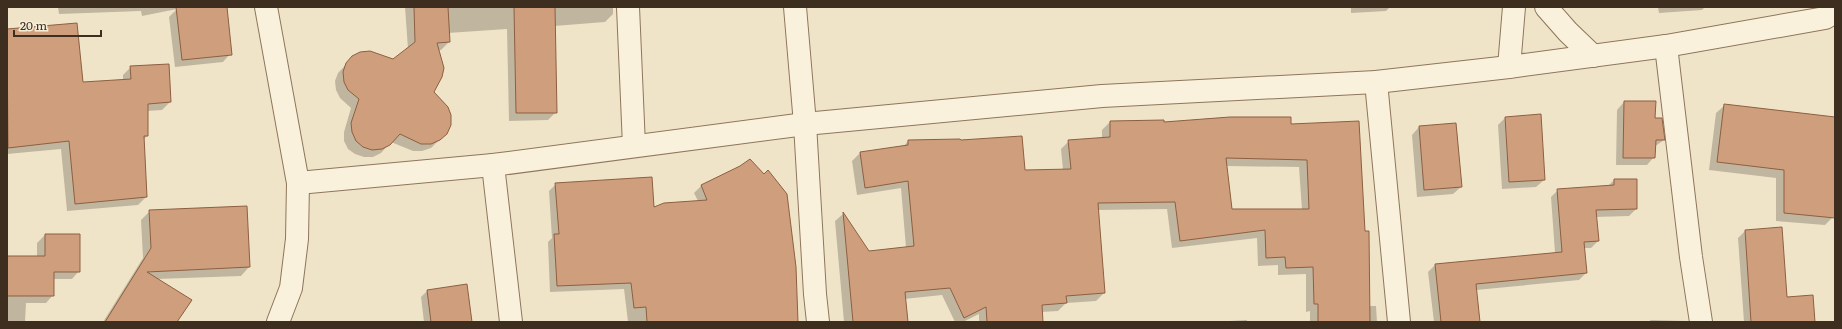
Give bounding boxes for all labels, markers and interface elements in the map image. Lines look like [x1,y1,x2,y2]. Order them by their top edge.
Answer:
scale bar [14,12,101,38]
text: 20 m [20,16,47,34]

